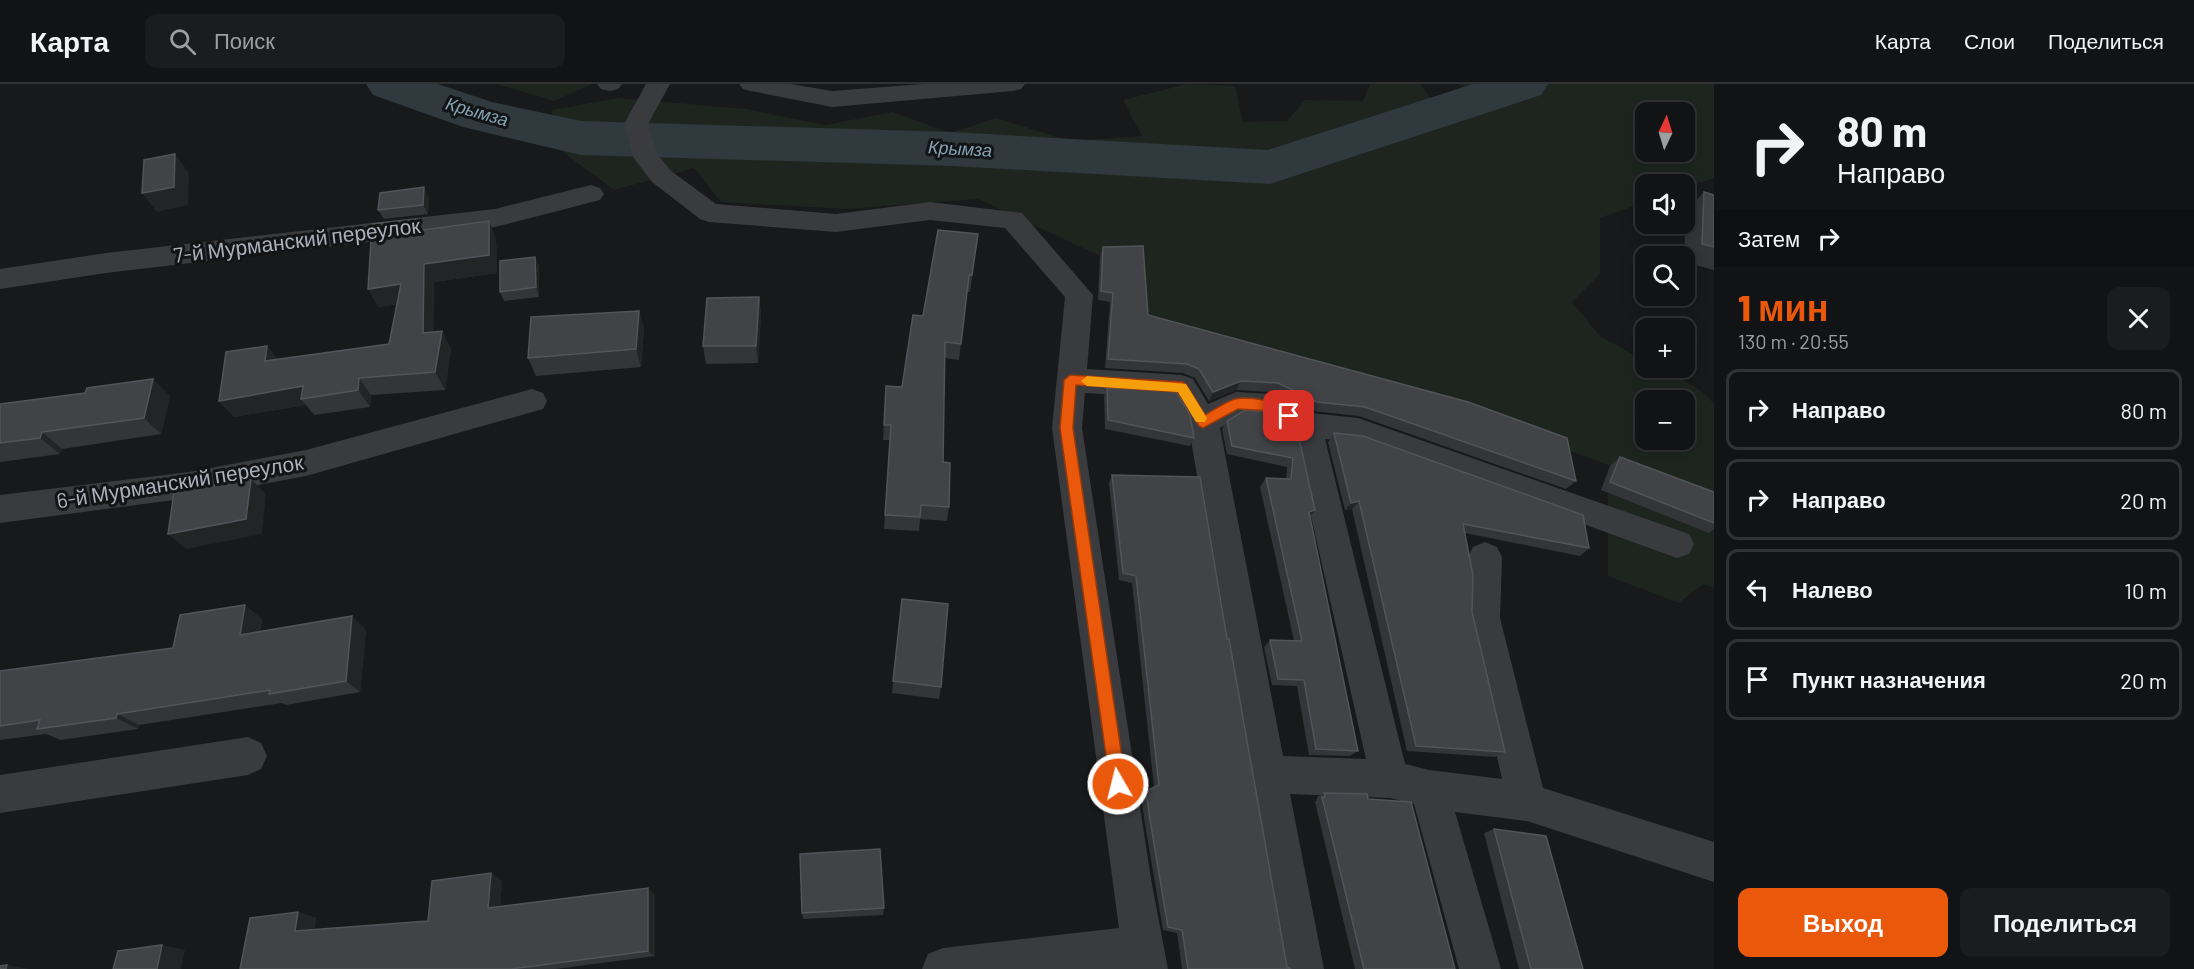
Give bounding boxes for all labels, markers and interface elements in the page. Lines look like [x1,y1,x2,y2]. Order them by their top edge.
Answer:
search box [145,14,565,68]
text: Карта [30,24,109,58]
icon: search [166,25,199,58]
text: Поиск [214,27,275,53]
text: Карта [1875,28,1931,53]
text: Слои [1964,28,2015,53]
text: Поделиться [2048,28,2164,53]
water label: Крымза [443,92,511,130]
north arrow [1635,102,1695,162]
map controls [1635,102,1695,450]
text: 80 m [1837,105,1927,155]
icon: right [1738,108,1816,186]
water label: Крымза [927,135,993,161]
text: Направо [1837,156,1945,188]
button: sound [1635,174,1695,234]
street label: 7-й Мурманский переулок [172,212,422,267]
icon: right [1812,222,1845,255]
text: Затем [1738,225,1800,251]
button: search [1635,246,1695,306]
text: 1 мин [1738,285,1829,328]
button: close [2107,287,2170,350]
button: + [1635,318,1695,378]
text: 130 m · 20:55 [1738,329,1849,353]
pin [1263,390,1314,441]
button: − [1635,390,1695,450]
icon: right [1741,393,1774,426]
text: Направо [1792,396,1886,422]
text: 80 m [2121,397,2167,423]
icon: arrive [1272,399,1305,432]
street label: 6-й Мурманский переулок [55,449,306,512]
icon: right [1741,483,1774,516]
text: Направо [1792,486,1886,512]
text: 20 m [2120,487,2167,513]
icon: left [1741,573,1774,606]
text: Налево [1792,576,1873,602]
text: 10 m [2124,577,2167,603]
icon: arrive [1741,663,1774,696]
text: Пункт назначения [1792,666,1986,692]
text: 20 m [2120,667,2167,693]
position arrow [1086,752,1150,816]
button: Выход [1738,888,1948,957]
button: Поделиться [1960,888,2170,957]

